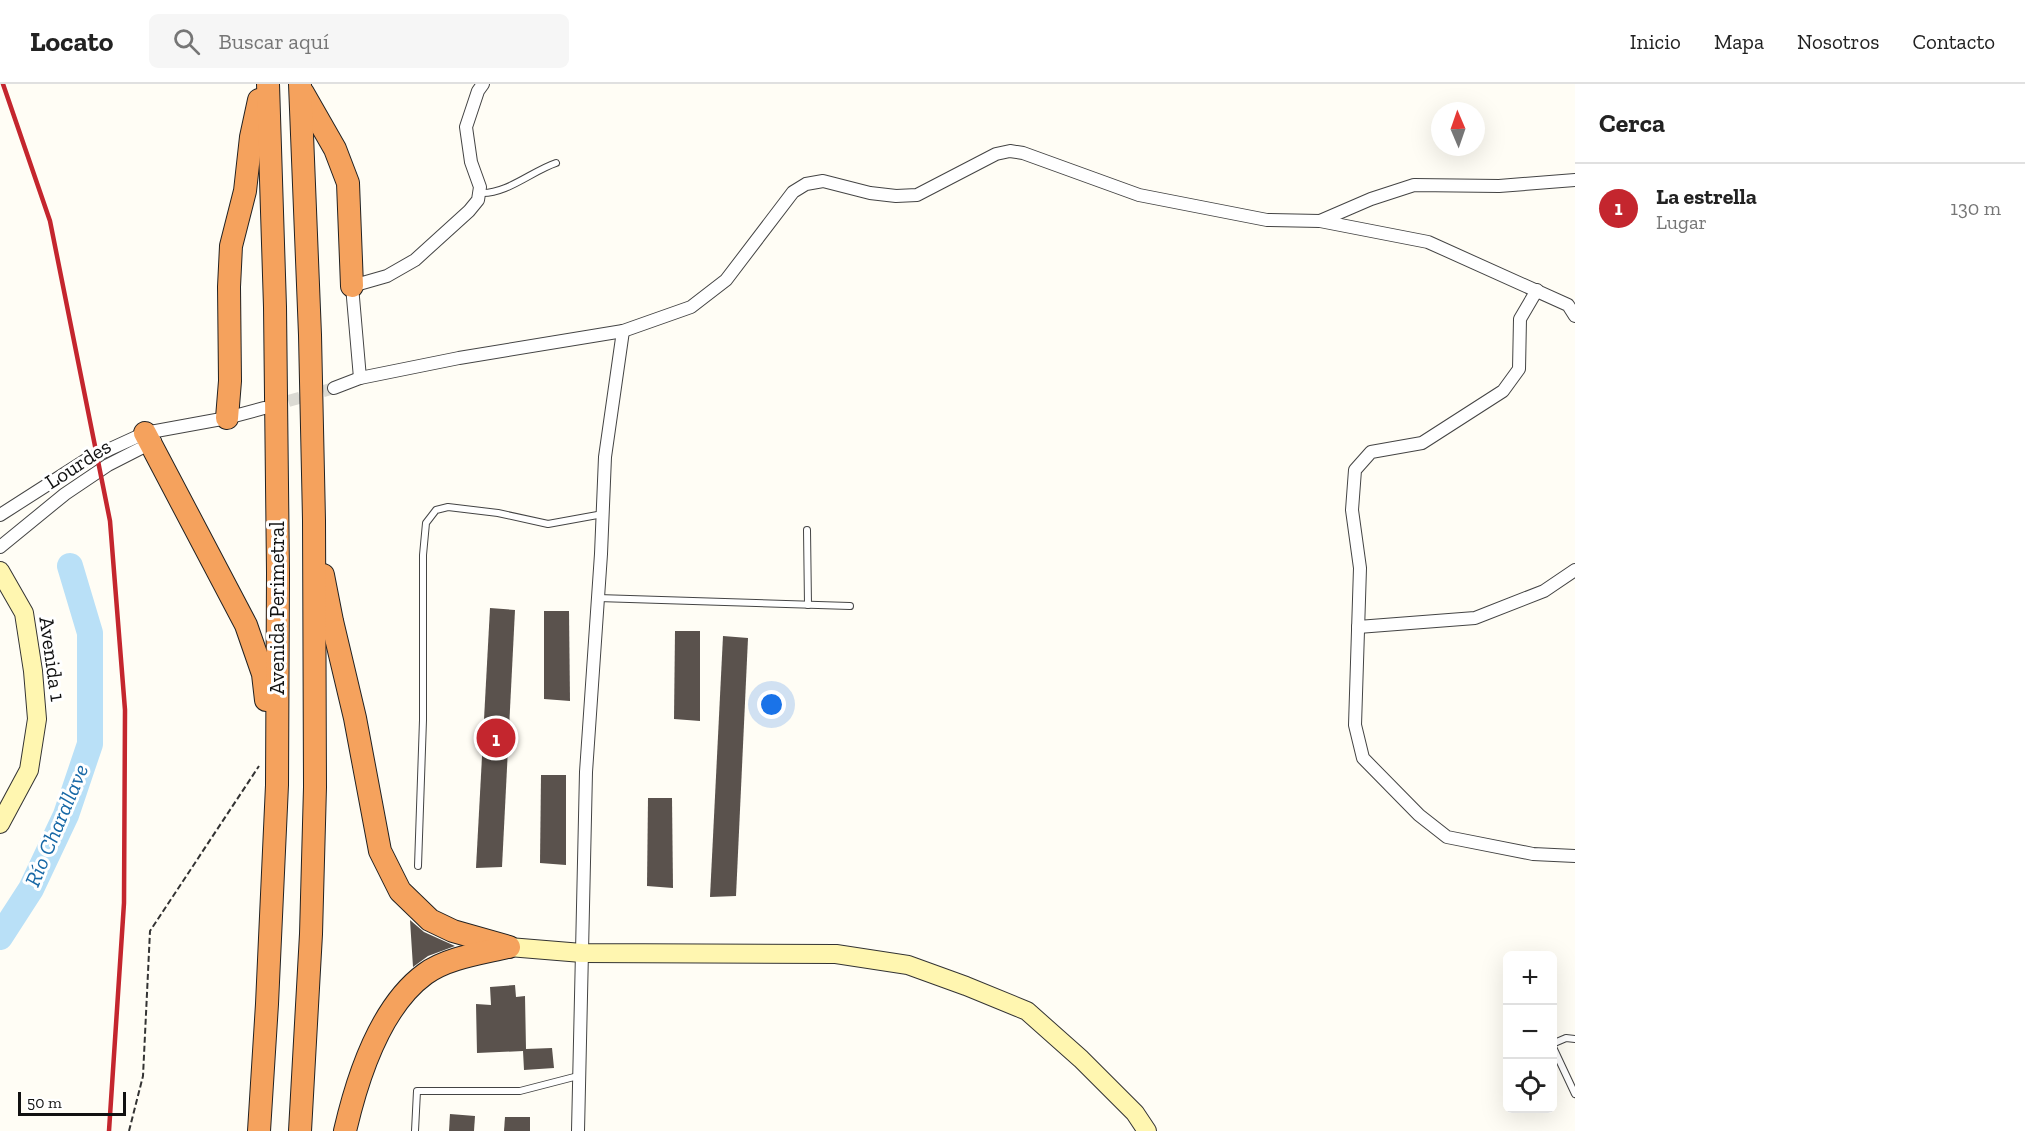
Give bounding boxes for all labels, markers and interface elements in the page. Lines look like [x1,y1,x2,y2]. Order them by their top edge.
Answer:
search box [149,14,569,68]
text: Locato [30,25,113,58]
icon: search [170,25,203,58]
text: Buscar aquí [218,28,329,55]
text: Inicio [1630,29,1681,54]
text: Mapa [1714,29,1764,54]
text: Nosotros [1797,29,1879,54]
text: Contacto [1912,29,1995,54]
north arrow [1431,102,1485,156]
text: Cerca [1599,107,1665,139]
text: La estrella [1656,183,1757,210]
text: 1 [1614,196,1623,220]
text: 130 m [1950,196,2001,220]
text: Lugar [1656,210,1707,234]
street label: Lourdes [40,433,115,494]
street label: Avenida Perimetral [264,521,289,695]
street label: Avenida 1 [34,615,71,703]
your location [757,690,786,719]
pin: 1 [476,716,516,760]
water label: Río Charallave [19,760,94,890]
map controls [1503,951,1557,1113]
button: + [1503,951,1557,1005]
button: − [1503,1005,1557,1059]
button: locate [1503,1059,1557,1113]
scale bar [18,1089,126,1116]
text: 50 m [27,1093,62,1112]

